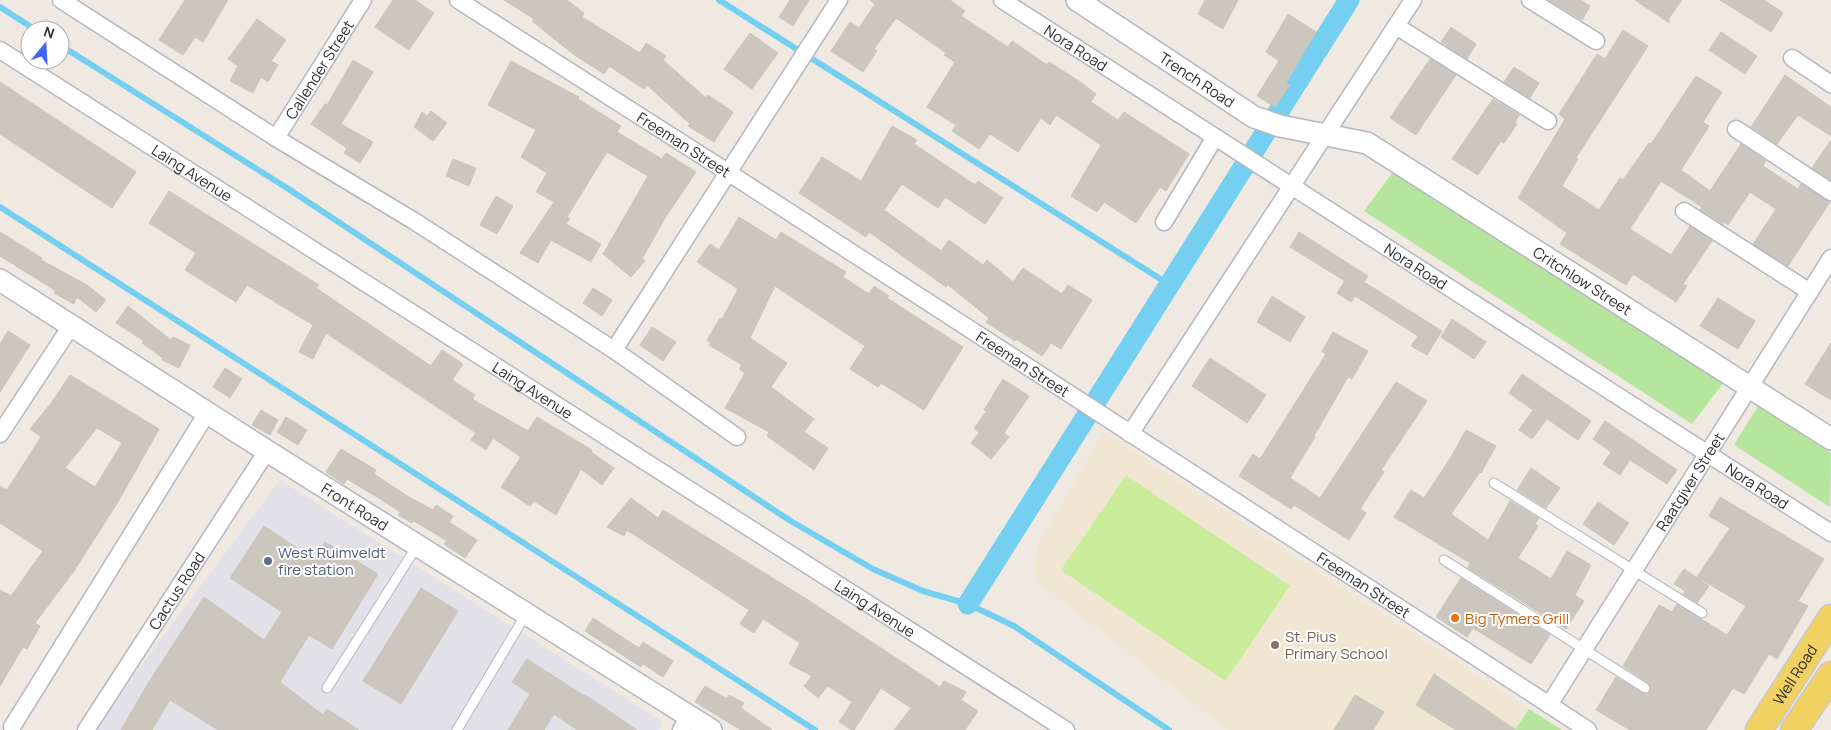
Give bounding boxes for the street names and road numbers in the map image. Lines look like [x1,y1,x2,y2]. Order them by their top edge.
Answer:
street label: Callender Street [280,16,358,123]
street label: Nora Road [1040,20,1112,76]
street label: Trench Road [1155,47,1239,112]
street label: Freeman Street [633,106,735,182]
street label: Laing Avenue [148,139,237,206]
street label: Nora Road [1380,238,1451,294]
street label: Critchlow Street [1529,241,1636,320]
street label: Freeman Street [972,326,1074,402]
street label: Laing Avenue [489,356,577,424]
street label: Raatgiver Street [1651,428,1729,535]
street label: Nora Road [1722,458,1793,514]
street label: Front Road [318,477,392,535]
street label: Freeman Street [1313,547,1414,623]
street label: Cactus Road [143,548,209,634]
street label: Laing Avenue [831,575,920,642]
street label: Well Road [1768,640,1822,709]

